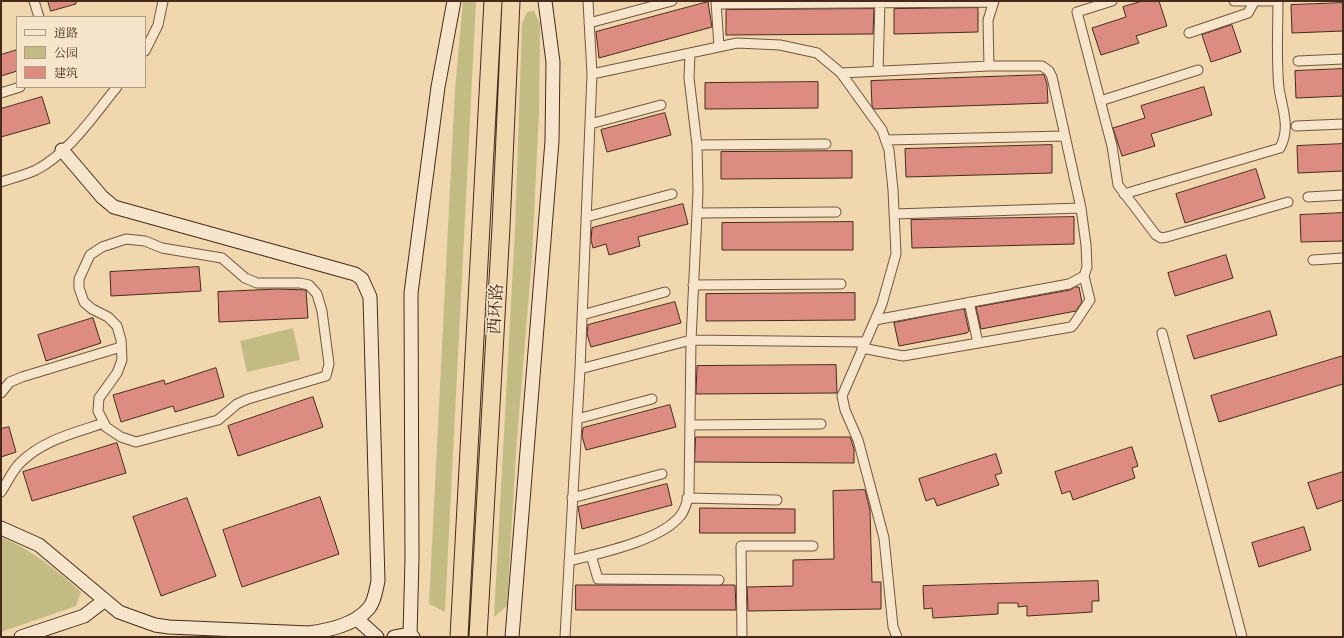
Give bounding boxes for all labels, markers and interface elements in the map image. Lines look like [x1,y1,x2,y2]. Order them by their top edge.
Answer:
legend [16,16,146,88]
text: 道路 [54,25,78,41]
text: 公园 [54,45,78,61]
text: 建筑 [54,65,78,81]
street label: 西环路 [485,283,509,335]

